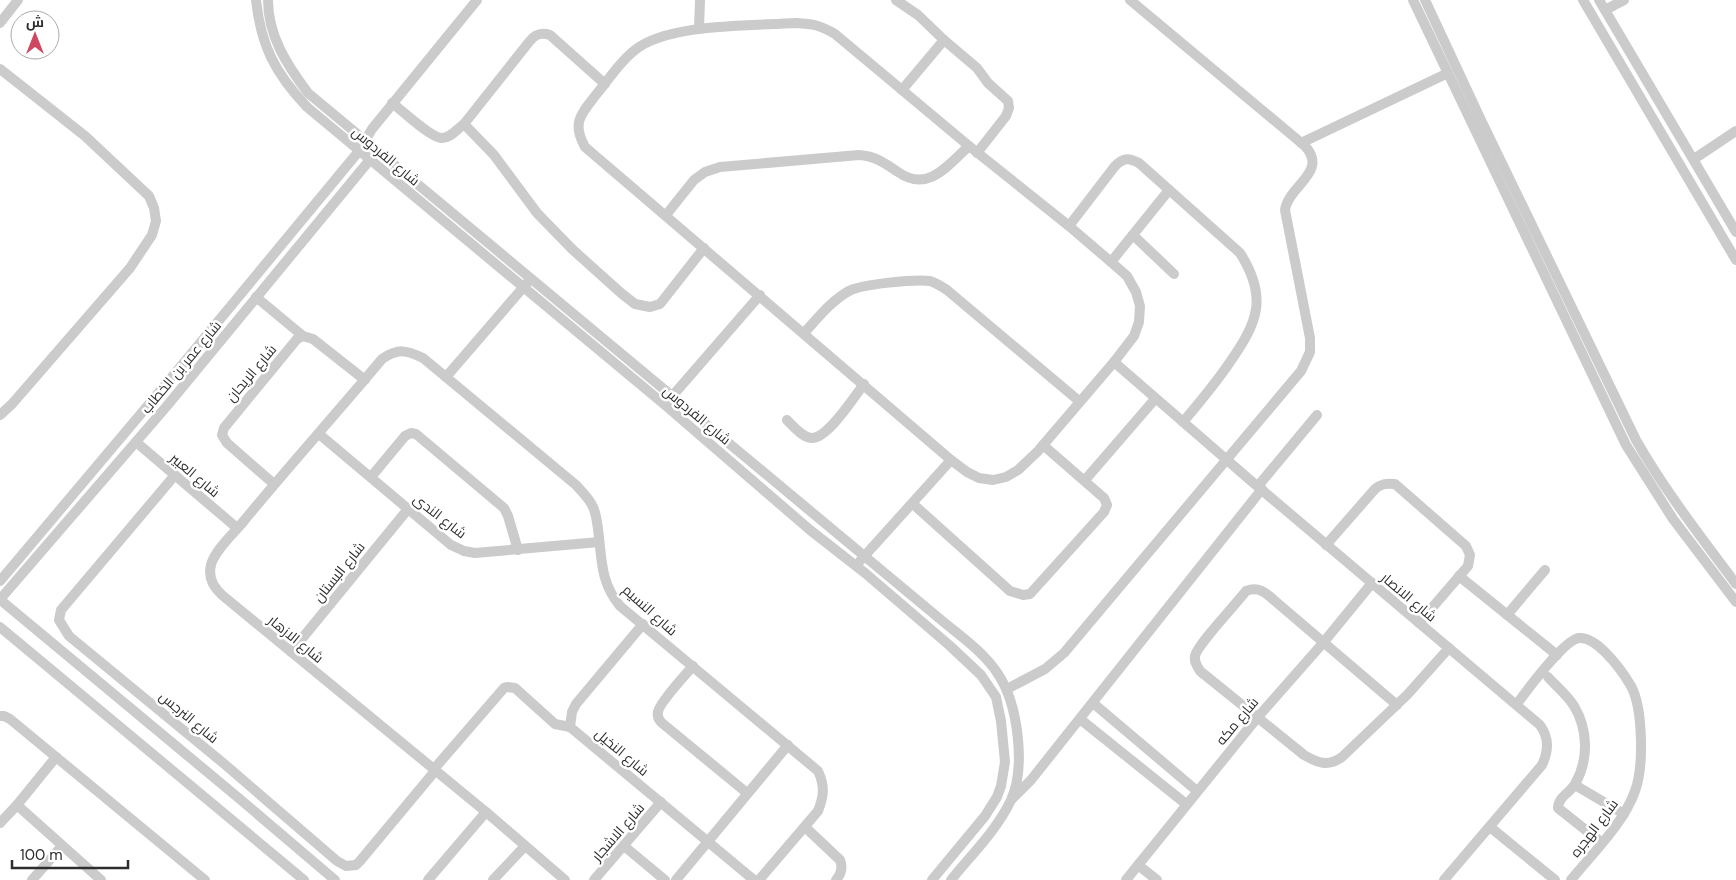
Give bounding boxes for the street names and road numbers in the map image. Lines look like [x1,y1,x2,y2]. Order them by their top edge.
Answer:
street label: شارع الفردوس [348,122,424,190]
street label: شارع عمر بن الخطاب [137,317,225,417]
street label: شارع الريحان [222,341,280,405]
street label: شارع الفردوس [659,381,735,449]
street label: شارع العبير [166,448,224,501]
street label: شارع الندى [410,490,470,542]
street label: شارع البستان [309,538,369,606]
street label: شارع الانصار [1377,568,1440,625]
street label: شارع النسيم [618,581,681,640]
street label: شارع الازهار [264,611,327,667]
street label: شارع النرجس [156,687,222,747]
street label: شارع مكه [1212,693,1262,749]
street label: شارع النخيل [591,724,653,780]
street label: شارع الهجره [1566,795,1622,861]
street label: شارع الاشجار [587,799,648,866]

